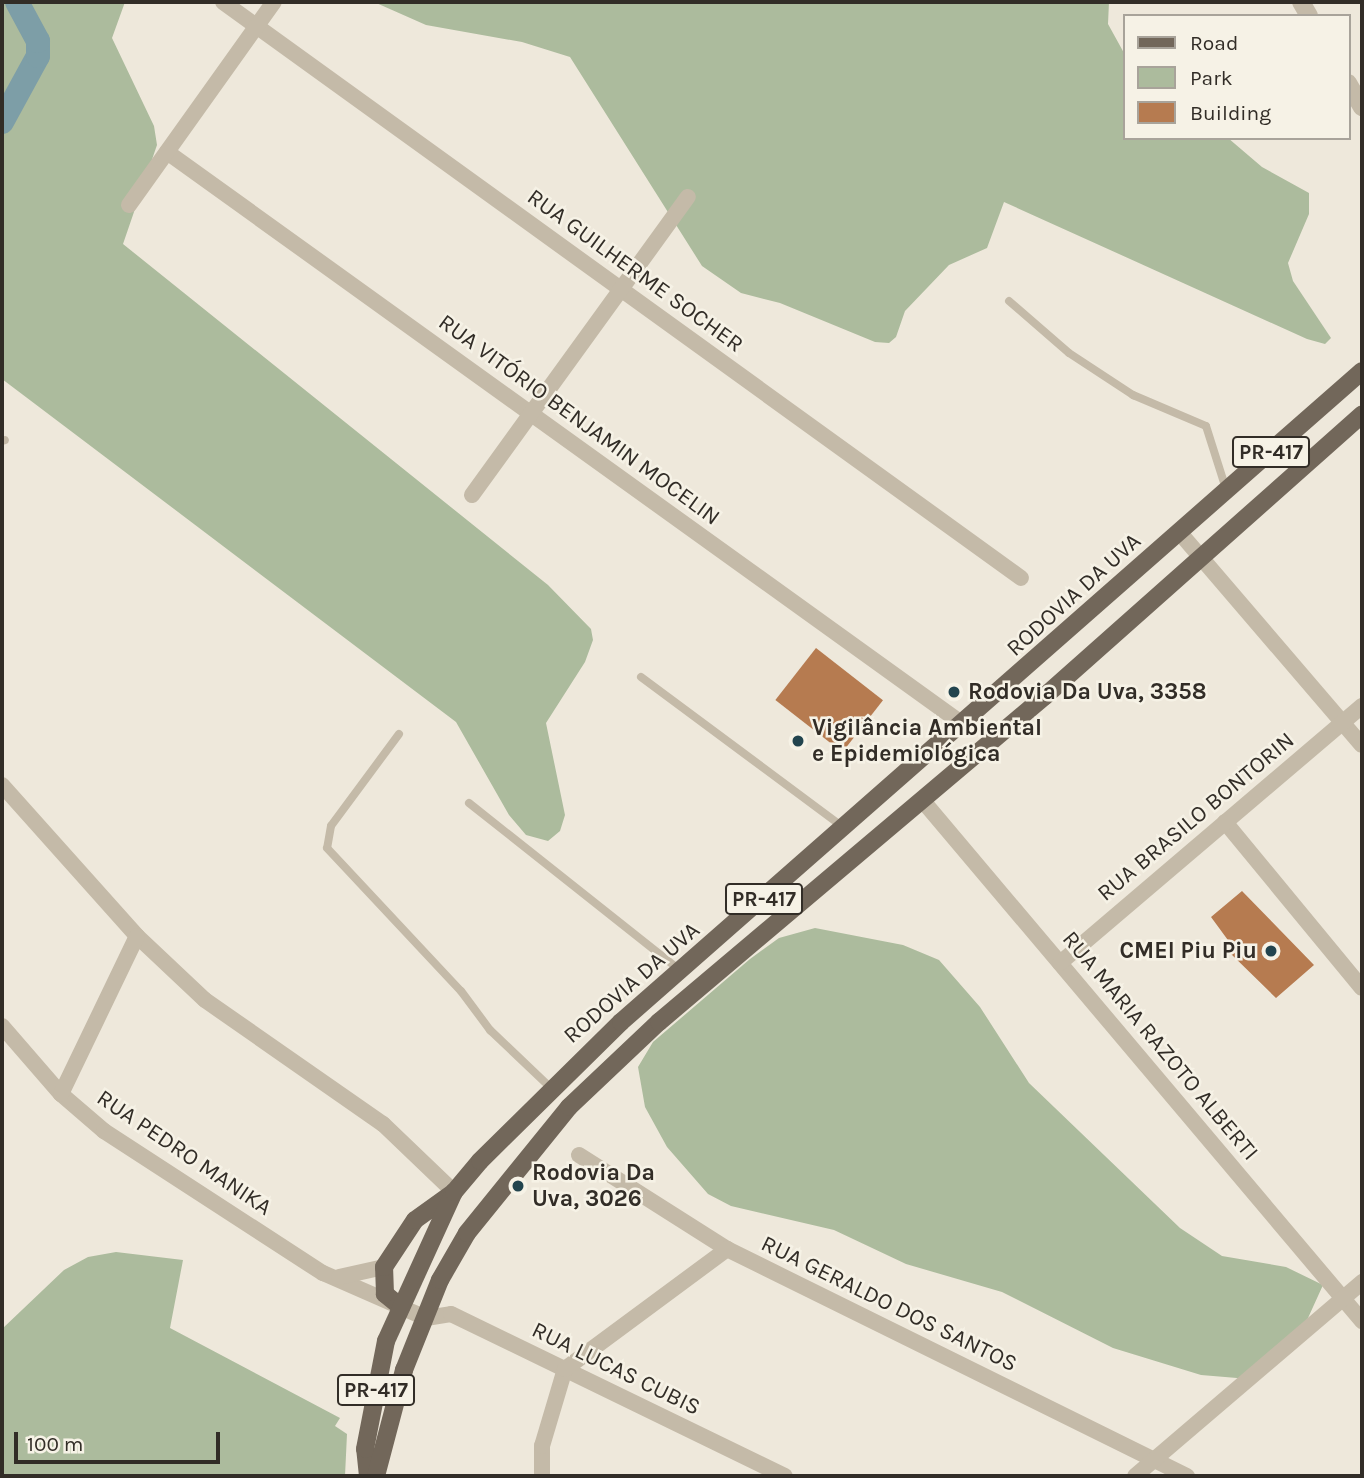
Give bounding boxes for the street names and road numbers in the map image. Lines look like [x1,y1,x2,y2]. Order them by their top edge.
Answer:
street label: RUA GUILHERME SOCHER [522,183,748,359]
street label: RUA VITÓRIO BENJAMIN MOCELIN [433,309,725,531]
road number: PR-417 [1231,434,1311,470]
street label: RODOVIA DA UVA [1001,527,1147,663]
street label: RUA BRASILO BONTORIN [1092,727,1300,907]
road number: PR-417 [724,881,804,916]
street label: RODOVIA DA UVA [558,916,706,1050]
street label: RUA MARIA RAZOTO ALBERTI [1056,926,1264,1166]
street label: RUA PEDRO MANIKA [91,1084,277,1222]
street label: RUA GERALDO DOS SANTOS [756,1230,1022,1378]
street label: RUA LUCAS CUBIS [527,1316,705,1422]
road number: PR-417 [336,1372,416,1408]

